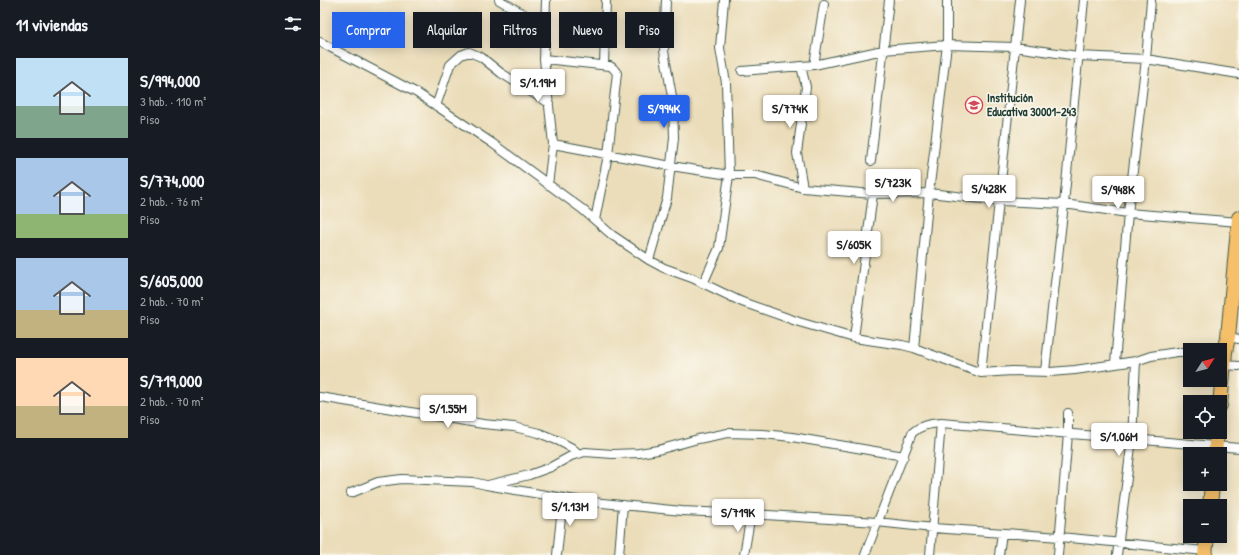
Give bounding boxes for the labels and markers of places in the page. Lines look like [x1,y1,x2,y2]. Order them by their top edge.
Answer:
pin: S/1.19M [501,69,575,103]
place label: Institución Educativa 30001-243 [987,89,1077,120]
pin: S/994K [631,95,697,129]
pin: S/774K [757,95,823,129]
school or university icon: Institución Educativa 30001-243 [964,95,984,115]
pin: S/723K [860,169,926,203]
pin: S/428K [956,175,1022,209]
pin: S/948K [1085,176,1151,210]
pin: S/605K [821,231,887,265]
pin: S/1.55M [411,395,485,429]
pin: S/1.06M [1082,423,1156,457]
pin: S/1.13M [533,493,607,527]
pin: S/719K [705,499,771,533]

